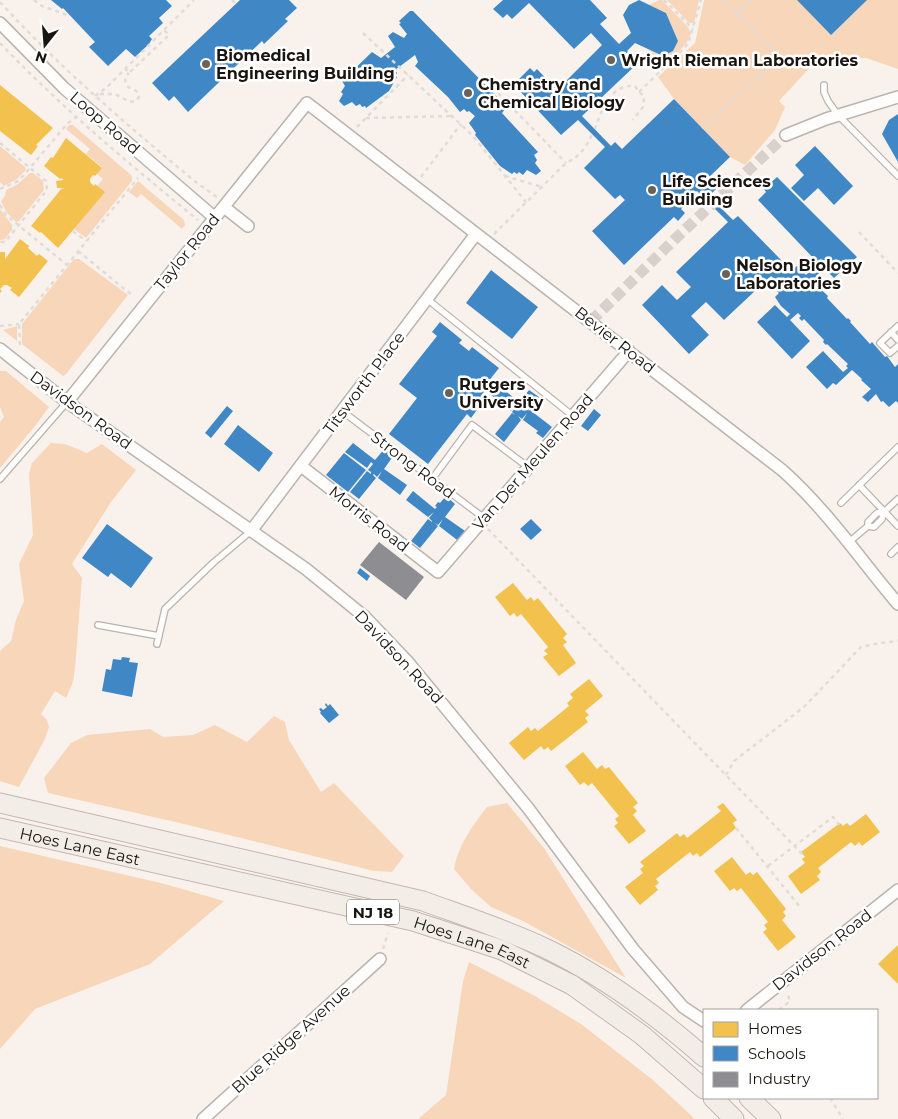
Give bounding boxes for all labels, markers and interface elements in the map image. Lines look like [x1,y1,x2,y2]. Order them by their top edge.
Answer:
north arrow [20,20,70,70]
place label: Biomedical Engineering Building [216,46,395,83]
text: N [33,47,49,68]
place label: Wright Rieman Laboratories [621,51,859,70]
marker: Wright Rieman Laboratories [605,54,617,66]
marker: Biomedical Engineering Building [200,58,212,70]
place label: Chemistry and Chemical Biology [478,75,625,112]
marker: Chemistry and Chemical Biology [462,87,474,99]
street label: Loop Road [66,88,144,158]
place label: Life Sciences Building [662,172,771,209]
marker: Life Sciences Building [646,184,658,196]
street label: Taylor Road [150,210,224,294]
place label: Nelson Biology Laboratories [736,256,862,293]
marker: Nelson Biology Laboratories [720,268,732,280]
street label: Bevier Road [571,303,659,377]
street label: Titsworth Place [319,328,409,438]
street label: Davidson Road [26,367,136,453]
place label: Rutgers University [459,375,544,412]
marker: Rutgers University [443,387,455,399]
street label: Van Der Meulen Road [469,390,597,534]
street label: Strong Road [367,427,459,503]
street label: Morris Road [325,482,413,556]
street label: Davidson Road [351,606,447,708]
street label: Hoes Lane East [18,823,142,869]
road number: NJ 18 [347,900,399,924]
street label: Davidson Road [768,905,876,995]
street label: Hoes Lane East [411,912,534,972]
street label: Blue Ridge Avenue [228,981,354,1097]
legend [703,1009,878,1099]
text: Homes [748,1019,802,1038]
text: Schools [748,1044,806,1063]
text: Industry [748,1069,811,1088]

